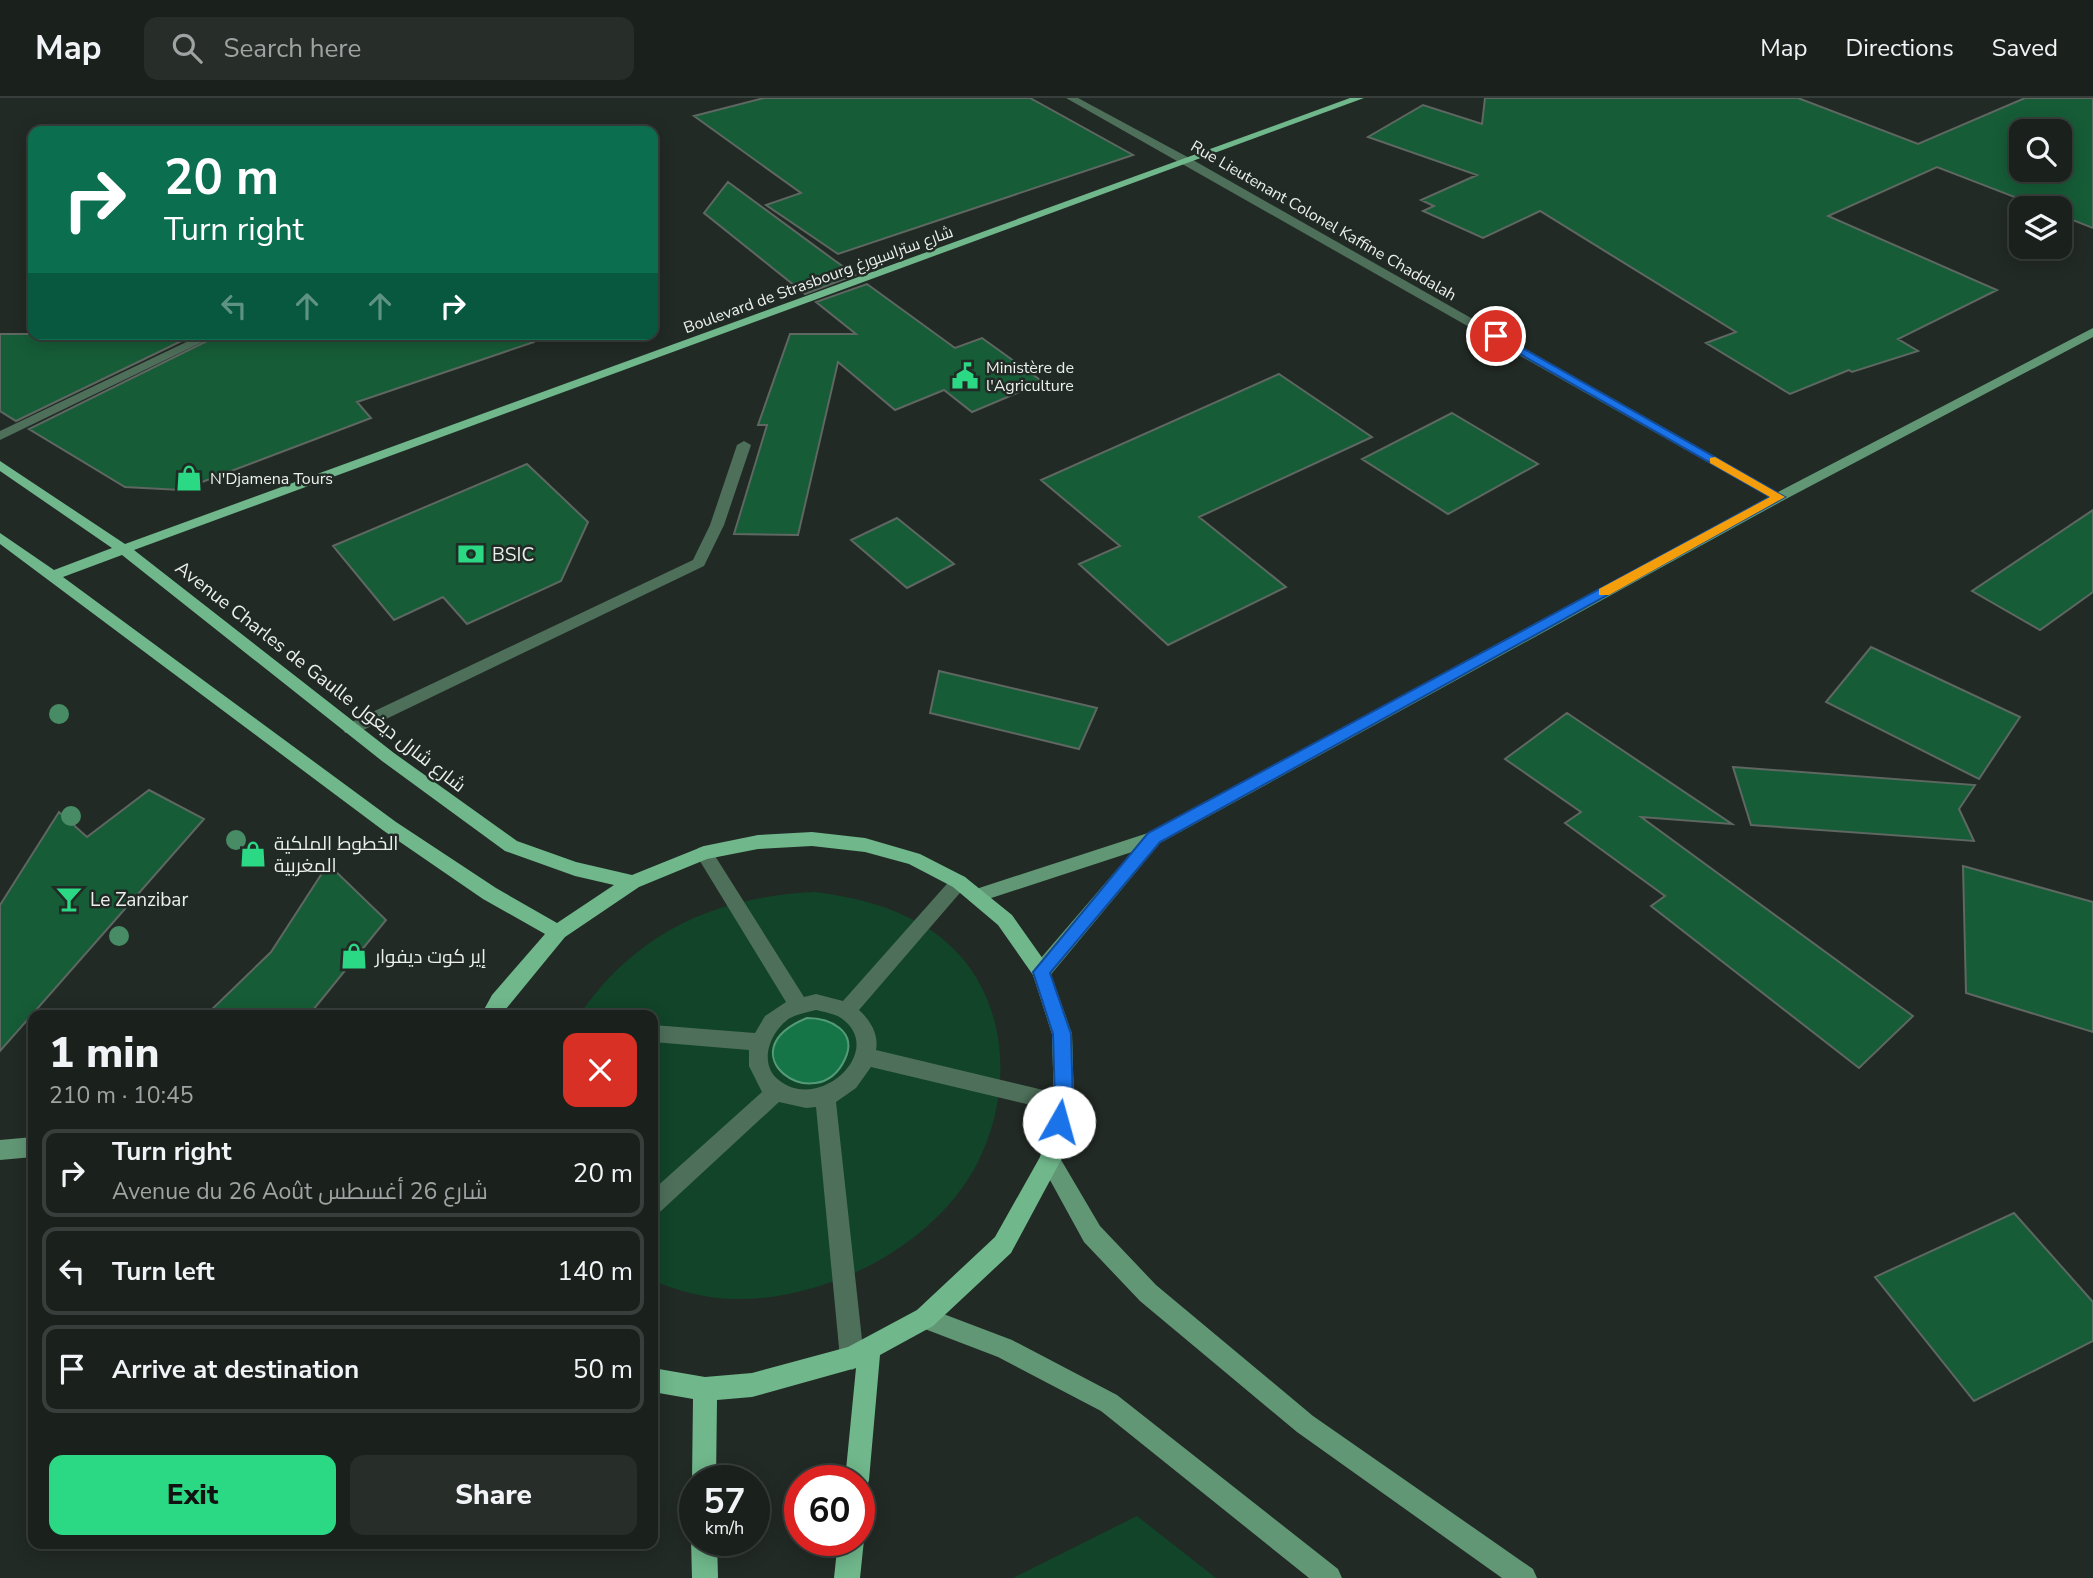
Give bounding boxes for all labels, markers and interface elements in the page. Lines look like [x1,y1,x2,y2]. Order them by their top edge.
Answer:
search box [144,17,634,80]
text: Map [35,26,102,71]
icon: search [168,29,206,67]
text: Search here [224,31,361,66]
text: Map [1760,32,1807,64]
text: Directions [1845,32,1954,64]
text: Saved [1992,32,2058,64]
map controls [2009,119,2072,259]
button: search [2009,119,2072,182]
street label: Rue Lieutenant Colonel Kaffine Chaddalah [1186,135,1461,306]
text: 20 m [164,144,279,211]
icon: right [49,154,140,245]
button: layers [2009,196,2072,259]
text: Turn right [164,208,304,251]
street label: Boulevard de Strasbourg شارع ستراسبورغ [681,221,956,339]
icon: left [215,287,253,325]
icon: ahead [288,287,326,325]
icon: ahead [361,287,399,325]
icon: right [434,287,472,325]
pin [1466,306,1526,366]
icon: arrive [1477,317,1515,355]
place label: Ministère de l'Agriculture [986,357,1074,397]
public building icon: Ministère de l'Agriculture [950,361,980,391]
shop icon: N'Djamena Tours [174,463,204,493]
place label: N'Djamena Tours [210,468,333,490]
bank icon: BSIC [456,539,486,569]
place label: BSIC [492,542,534,568]
street label: Avenue Charles de Gaulle شارع شارل ديغول [170,555,471,798]
place label: الخطوط الملكية المغربية [274,831,398,879]
shop icon: الخطوط الملكية المغربية [238,839,268,869]
bar icon: Le Zanzibar [54,884,84,914]
place label: Le Zanzibar [90,887,188,913]
shop icon: إير كوت ديفوار [339,941,369,971]
place label: إير كوت ديفوار [374,944,486,970]
text: 1 min [49,1025,159,1082]
button: close [563,1033,637,1107]
text: 210 m · 10:45 [49,1080,194,1111]
position arrow [1022,1085,1096,1159]
text: Turn right [112,1134,231,1169]
icon: right [53,1154,91,1192]
text: 20 m [573,1156,633,1191]
text: Avenue du 26 Août شارع 26 أغسطس [112,1176,488,1207]
icon: left [53,1252,91,1290]
text: Turn left [112,1254,215,1289]
text: 140 m [557,1254,633,1289]
icon: arrive [53,1350,91,1388]
text: Arrive at destination [112,1352,359,1387]
text: 50 m [573,1352,633,1387]
button: Exit [49,1455,336,1535]
button: Share [350,1455,637,1535]
speed limit sign: 60 [784,1465,875,1556]
text: 57 [703,1478,746,1525]
text: km/h [705,1516,744,1540]

